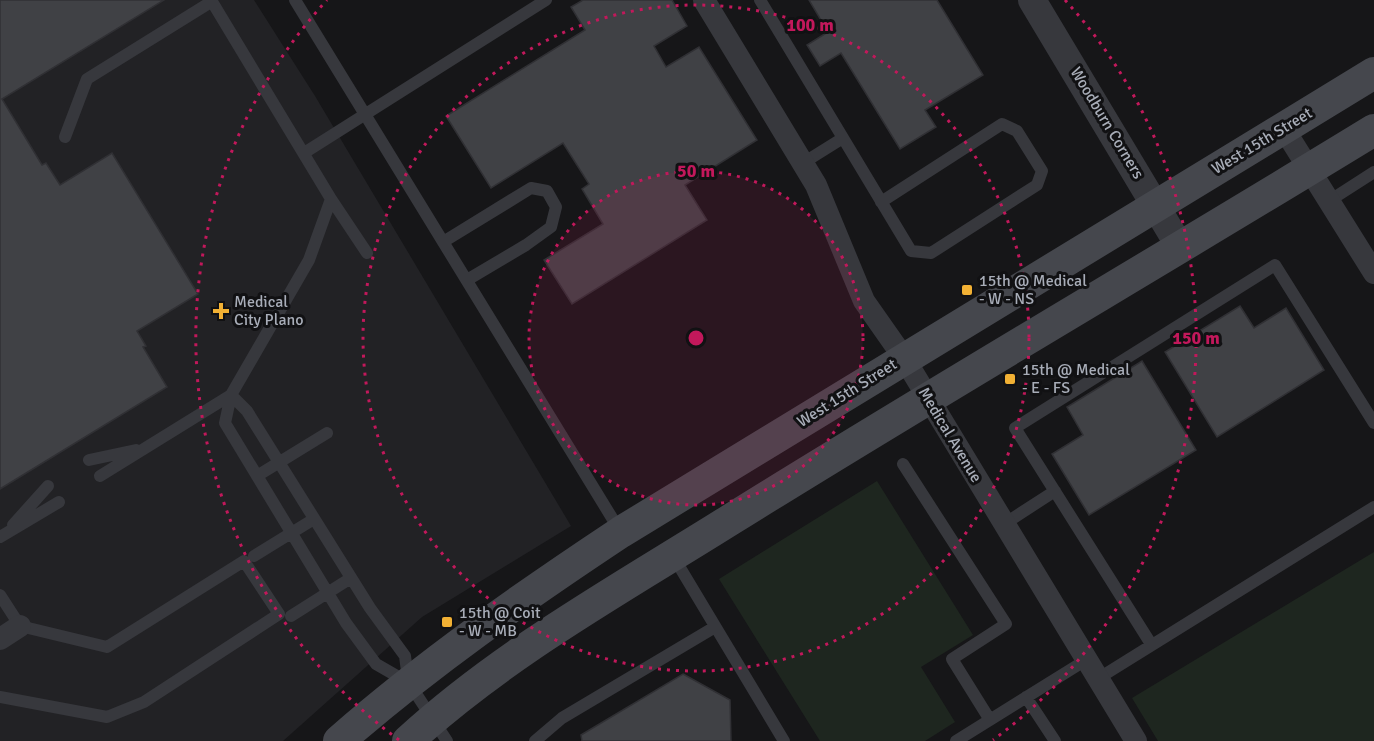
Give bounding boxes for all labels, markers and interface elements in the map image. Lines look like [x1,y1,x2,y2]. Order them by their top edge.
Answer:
text: 100 m [786,14,834,36]
street label: Woodburn Corners [1066,64,1148,182]
street label: West 15th Street [1208,103,1316,179]
text: 50 m [677,160,715,182]
place label: 15th @ Medical - W - NS [979,271,1087,309]
marker: 15th @ Medical - W - NS [960,283,974,297]
place label: Medical City Plano [234,292,304,330]
marker: Medical City Plano [212,302,230,320]
text: 150 m [1172,327,1220,349]
centre of rings [686,328,706,348]
street label: West 15th Street [793,354,901,432]
place label: 15th @ Medical - E - FS [1022,360,1130,398]
marker: 15th @ Medical - E - FS [1003,372,1017,386]
street label: Medical Avenue [914,384,986,486]
place label: 15th @ Coit - W - MB [459,603,541,641]
marker: 15th @ Coit - W - MB [440,615,454,629]

